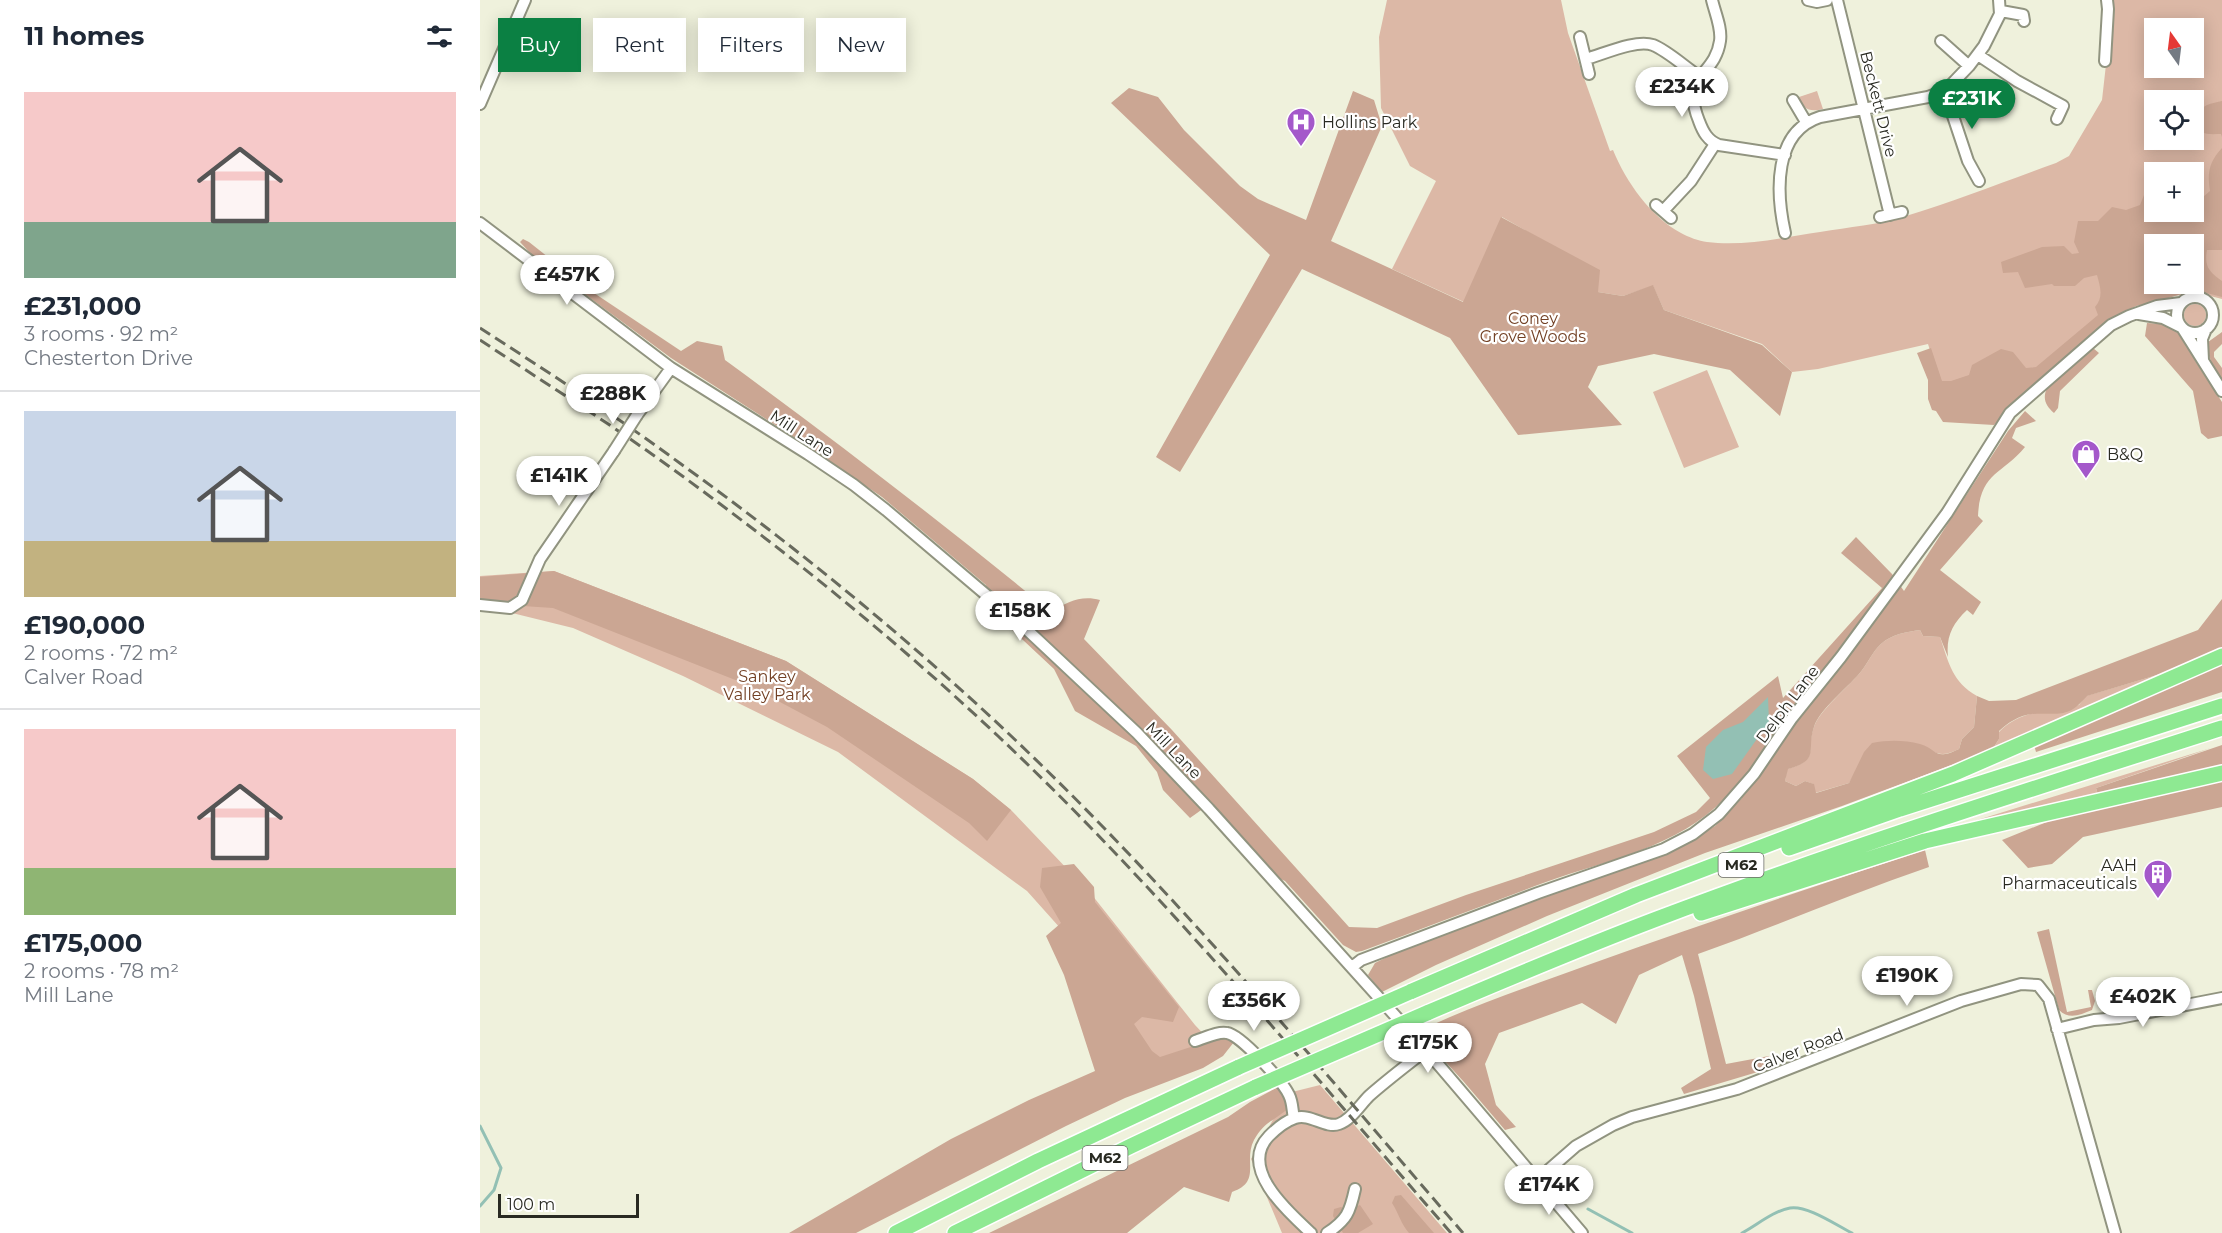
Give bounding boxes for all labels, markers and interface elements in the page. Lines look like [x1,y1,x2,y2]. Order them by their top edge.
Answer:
chip: Buy [498,18,581,72]
chip: Rent [593,18,686,72]
chip: Filters [698,18,804,72]
chip: New [816,18,906,72]
north arrow [2144,18,2204,78]
map controls [2144,18,2204,294]
text: 11 homes [24,20,144,52]
icon: filters [423,20,456,53]
street label: Beckett Drive [1856,49,1901,159]
pin: £234K [1640,67,1724,118]
text: £234K [1649,74,1715,98]
pin: £231K [1930,79,2014,130]
text: £231K [1942,86,2002,110]
button: locate [2144,90,2204,150]
hospital icon: Hollins Park [1285,106,1317,148]
place label: Hollins Park [1322,113,1418,132]
icon: home [186,131,294,239]
button: + [2144,162,2204,222]
button: − [2144,234,2204,294]
pin: £457K [525,255,609,306]
text: £457K [534,262,600,286]
text: £231,000 [24,290,141,322]
park label: Coney Grove Woods [1480,309,1586,346]
text: 3 rooms · 92 m² [24,322,178,346]
text: Chesterton Drive [24,346,193,370]
pin: £288K [571,374,655,425]
text: £288K [580,381,646,405]
street label: Mill Lane [766,406,837,461]
shop icon: B&Q [2070,438,2102,480]
place label: B&Q [2107,445,2144,464]
icon: home [186,450,294,558]
pin: £141K [517,456,601,507]
text: £141K [530,463,588,487]
pin: £158K [978,591,1062,642]
text: £158K [989,598,1051,622]
text: £190,000 [24,609,145,641]
text: 2 rooms · 72 m² [24,641,178,665]
street label: Delph Lane [1752,662,1823,747]
text: Calver Road [24,665,143,689]
park label: Sankey Valley Park [723,667,811,704]
street label: Mill Lane [1142,718,1205,783]
icon: home [186,768,294,876]
road number: M62 [1718,853,1764,877]
place label: AAH Pharmaceuticals [2002,856,2137,893]
building icon: AAH Pharmaceuticals [2142,858,2174,900]
text: £175,000 [24,927,143,959]
pin: £190K [1865,956,1949,1007]
text: 2 rooms · 78 m² [24,959,179,983]
text: £190K [1876,963,1938,987]
pin: £402K [2101,977,2185,1028]
pin: £356K [1212,981,1296,1032]
text: Mill Lane [24,983,114,1007]
text: £402K [2110,984,2176,1008]
text: £356K [1222,988,1286,1012]
pin: £175K [1386,1023,1470,1074]
street label: Calver Road [1750,1024,1846,1076]
text: £175K [1398,1030,1458,1054]
road number: M62 [1082,1146,1128,1170]
pin: £174K [1507,1165,1591,1216]
text: £174K [1518,1172,1580,1196]
scale bar [498,1191,639,1218]
text: 100 m [507,1195,555,1214]

